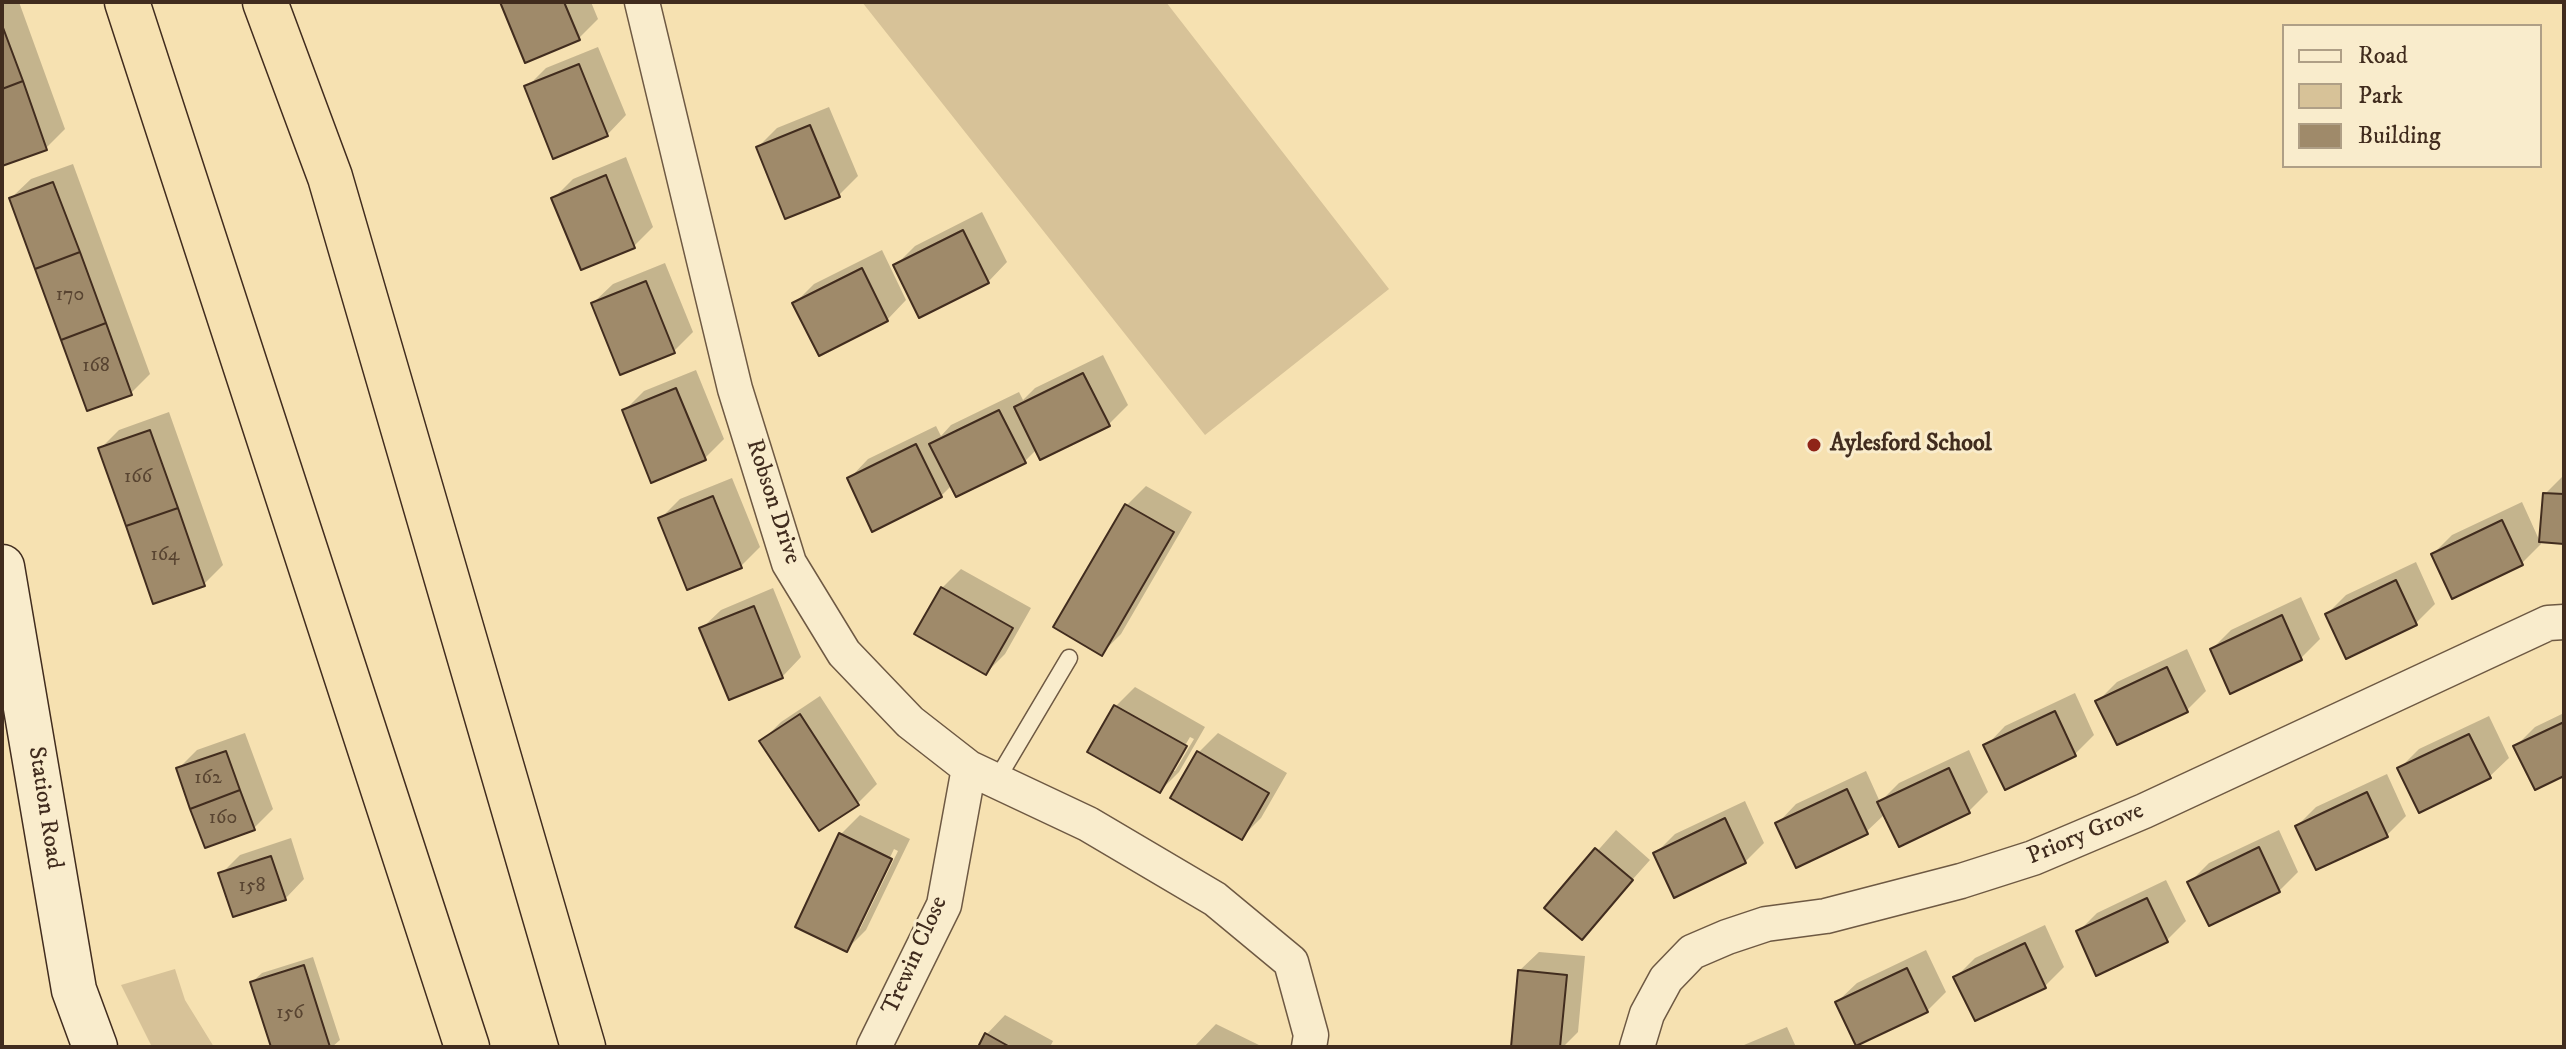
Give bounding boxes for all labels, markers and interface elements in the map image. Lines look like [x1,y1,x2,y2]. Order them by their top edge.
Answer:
legend [2282,24,2542,168]
text: Road [2358,41,2408,71]
text: Park [2358,81,2403,111]
text: Building [2358,121,2441,151]
house number: 170 [56,284,84,308]
house number: 168 [82,355,110,379]
place label: Aylesford School [1830,431,1992,459]
street label: Robson Drive [738,436,806,568]
marker: Aylesford School [1805,436,1823,454]
house number: 166 [124,466,152,490]
house number: 164 [150,544,180,568]
street label: Station Road [20,745,68,871]
house number: 162 [194,767,222,791]
street label: Priory Grove [2023,798,2149,872]
house number: 160 [209,807,237,831]
house number: 158 [238,875,266,899]
street label: Trewin Close [877,892,955,1020]
house number: 156 [276,1002,304,1026]

